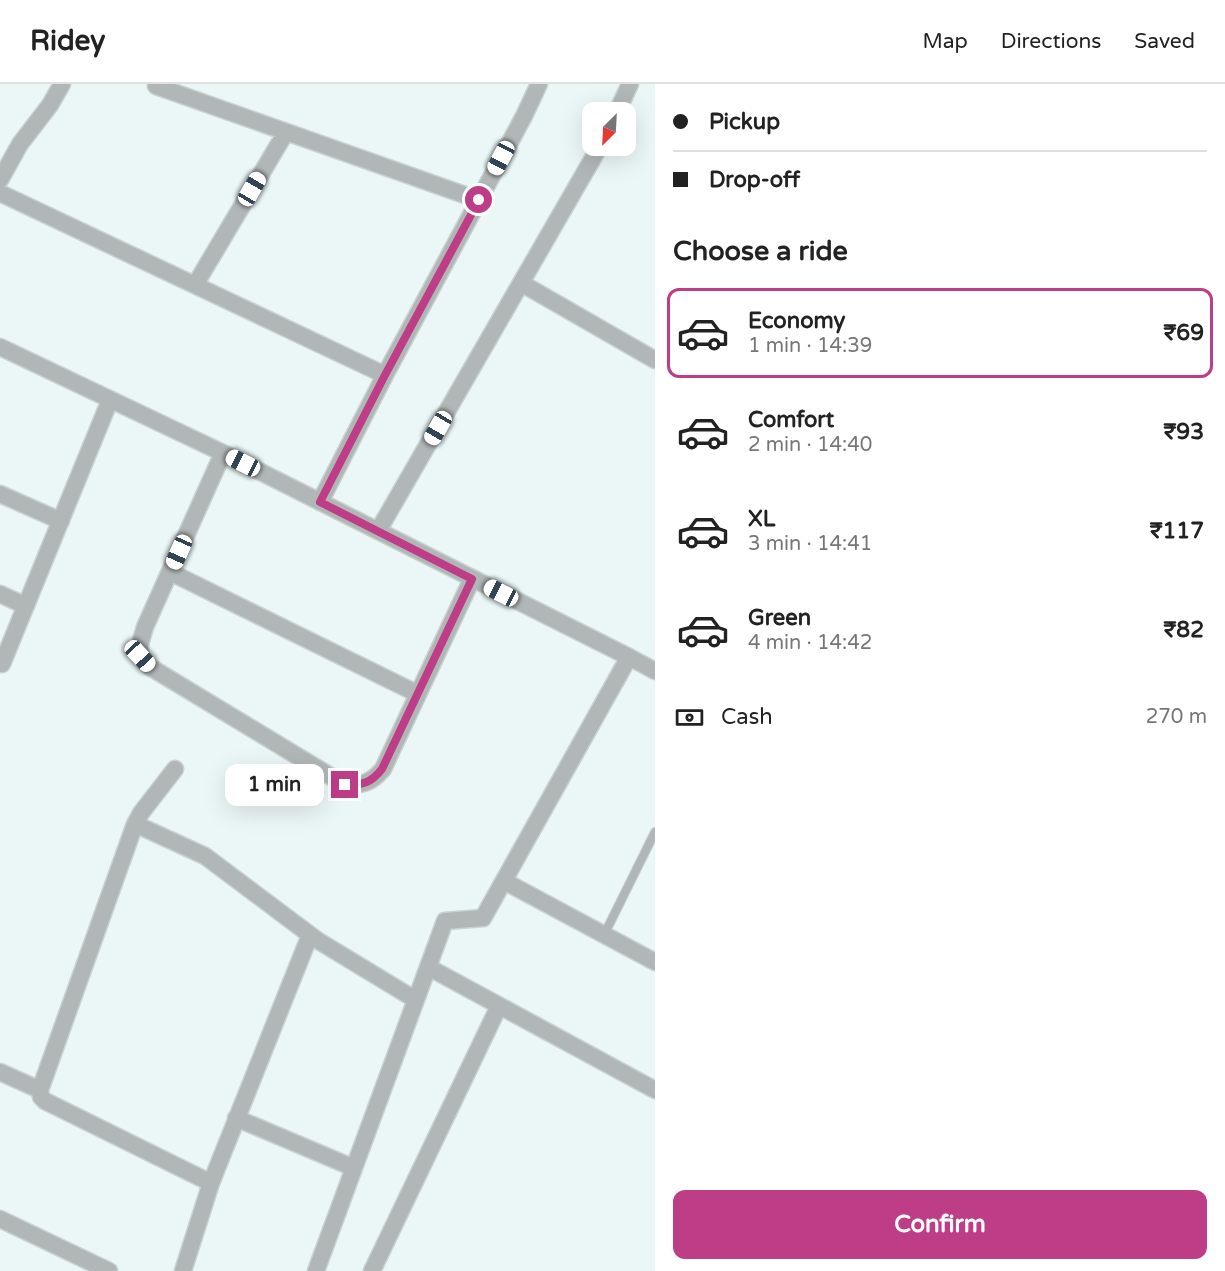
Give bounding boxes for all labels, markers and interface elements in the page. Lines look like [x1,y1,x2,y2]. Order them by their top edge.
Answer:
text: Ridey [30,24,105,58]
text: Map [922,29,968,54]
text: Directions [1001,29,1101,54]
text: Saved [1134,29,1195,54]
north arrow [582,102,636,156]
map controls [582,102,636,156]
text: Pickup [709,109,780,135]
car [485,138,517,178]
text: Drop-off [709,167,800,193]
car [235,169,269,209]
route start [465,186,492,213]
text: Choose a ride [673,235,848,268]
icon: car [676,306,730,360]
text: Economy [748,308,845,334]
text: ₹69 [1163,320,1204,346]
text: 1 min · 14:39 [748,334,872,358]
icon: car [676,405,730,459]
text: Comfort [748,407,834,433]
car [421,408,455,448]
text: ₹93 [1163,419,1204,445]
text: 2 min · 14:40 [748,433,872,457]
car [223,447,263,479]
icon: car [676,504,730,558]
text: XL [748,506,775,532]
text: ₹117 [1150,518,1204,544]
car [163,532,195,572]
text: 3 min · 14:41 [748,532,872,556]
car [481,577,521,609]
icon: car [676,603,730,657]
text: Green [748,605,811,631]
text: ₹82 [1163,617,1204,643]
text: 4 min · 14:42 [748,631,872,655]
car [121,637,159,675]
icon: cash [673,701,706,734]
text: Cash [721,704,773,730]
text: 270 m [1146,705,1207,729]
callout: 1 min [225,764,324,806]
route end [331,771,358,798]
text: 1 min [248,773,301,797]
button: Confirm [673,1190,1207,1259]

